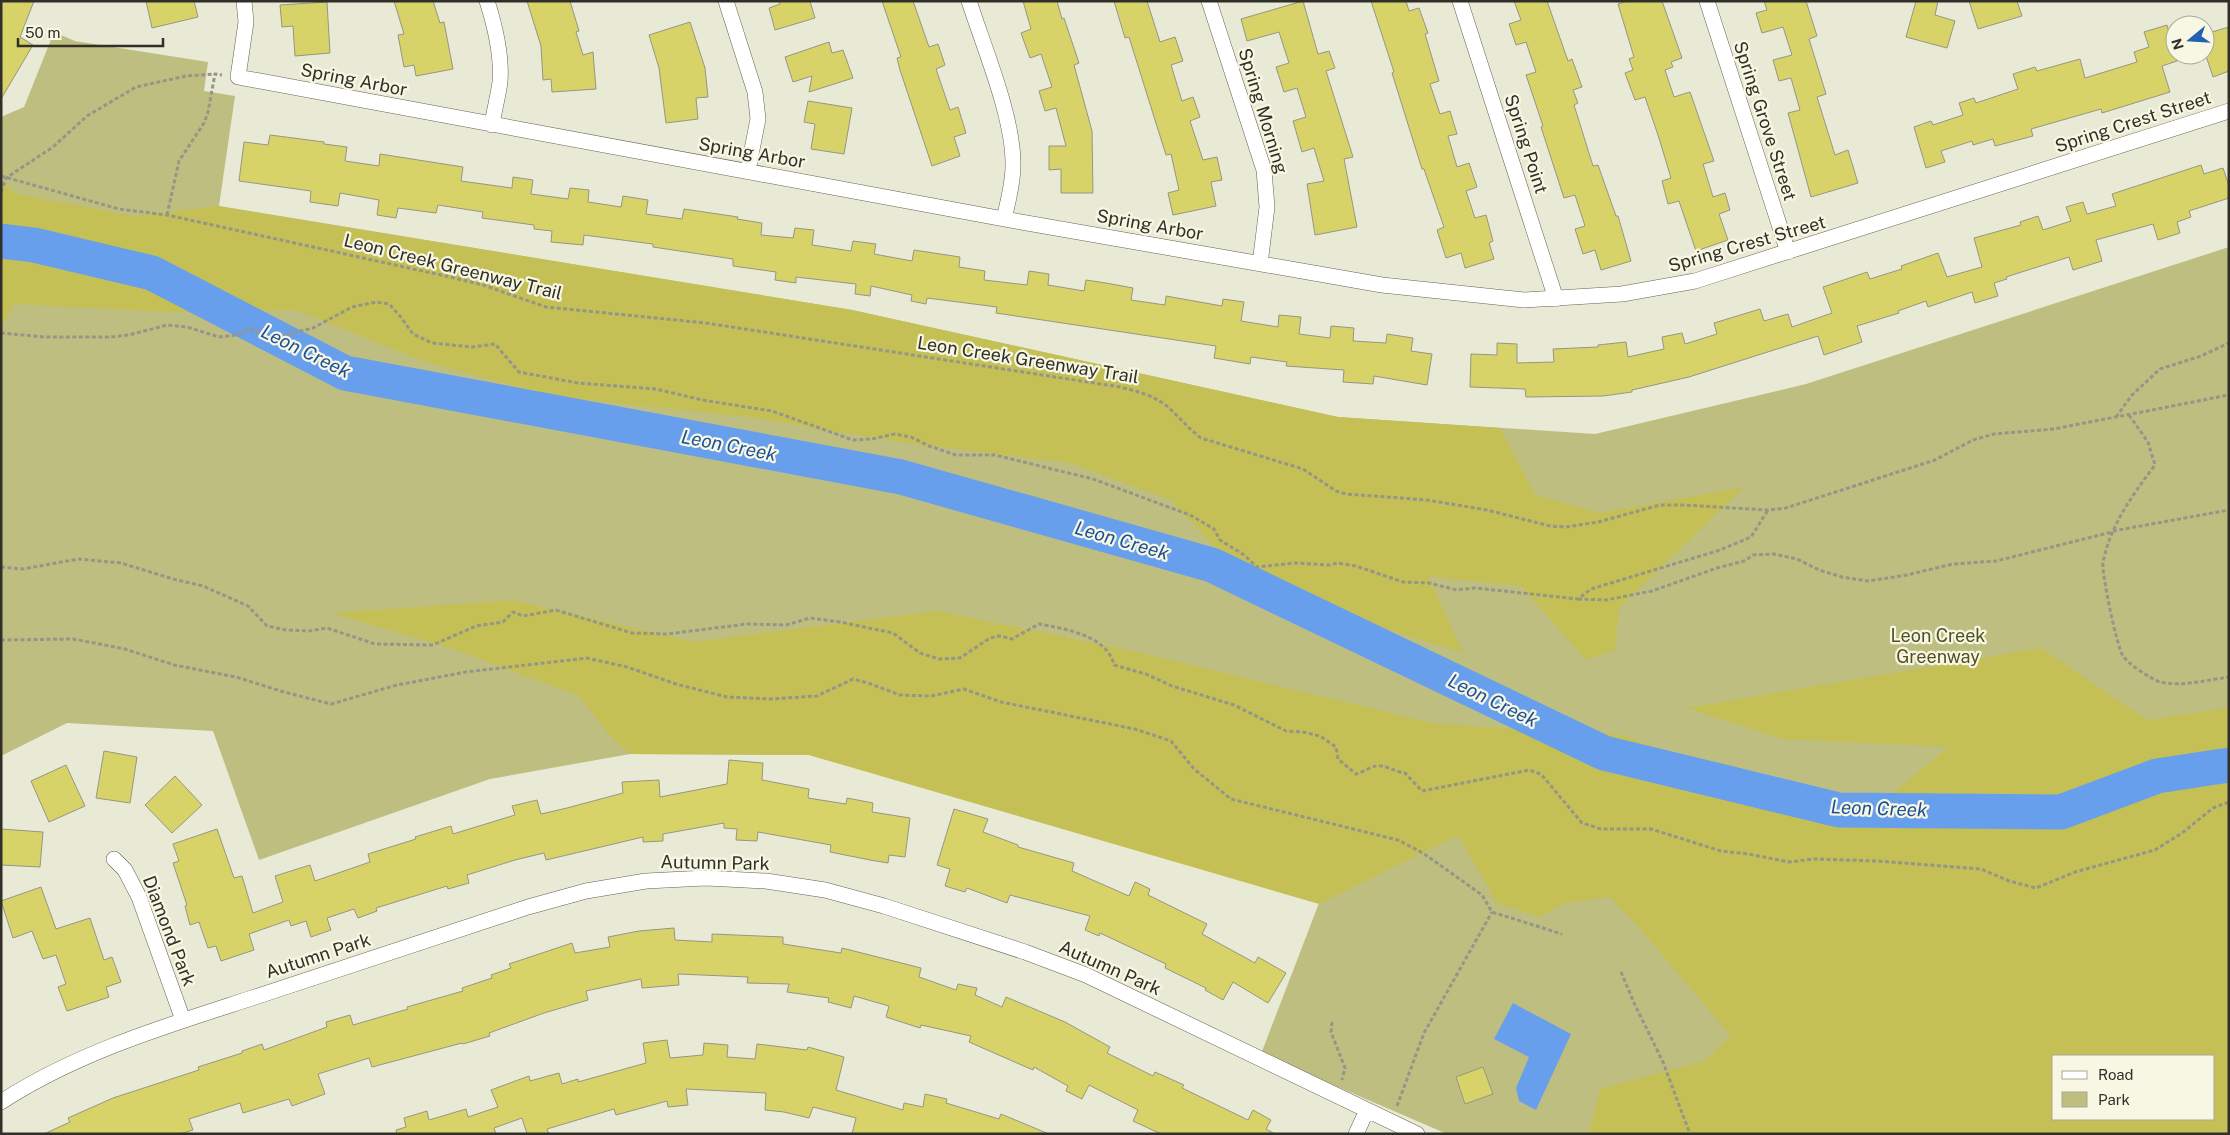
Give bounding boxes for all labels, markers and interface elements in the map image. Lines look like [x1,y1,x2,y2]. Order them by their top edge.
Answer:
scale bar [18,15,162,47]
north arrow [2165,15,2215,65]
text: 50 m [25,24,60,41]
text: N [2168,36,2187,52]
street label: Spring Grove Street [1730,38,1801,203]
street label: Spring Morning [1234,46,1293,176]
street label: Spring Arbor [299,59,409,100]
street label: Spring Crest Street [2052,86,2213,157]
street label: Spring Point [1501,91,1552,196]
street label: Spring Arbor [697,133,807,172]
street label: Spring Arbor [1095,205,1205,244]
street label: Spring Crest Street [1666,211,1828,276]
street label: Leon Creek Greenway Trail [342,229,564,304]
water label: Leon Creek [258,320,355,382]
street label: Leon Creek Greenway Trail [916,332,1140,387]
water label: Leon Creek [679,425,779,465]
water label: Leon Creek [1073,516,1172,564]
park label: Leon Creek Greenway [1891,625,1985,667]
water label: Leon Creek [1445,669,1542,731]
water label: Leon Creek [1830,795,1928,821]
street label: Autumn Park [660,851,770,874]
street label: Diamond Park [139,873,200,989]
street label: Autumn Park [263,929,373,982]
street label: Autumn Park [1056,936,1164,999]
legend [2052,1055,2215,1120]
text: Road [2098,1066,2134,1083]
text: Park [2098,1091,2130,1108]

